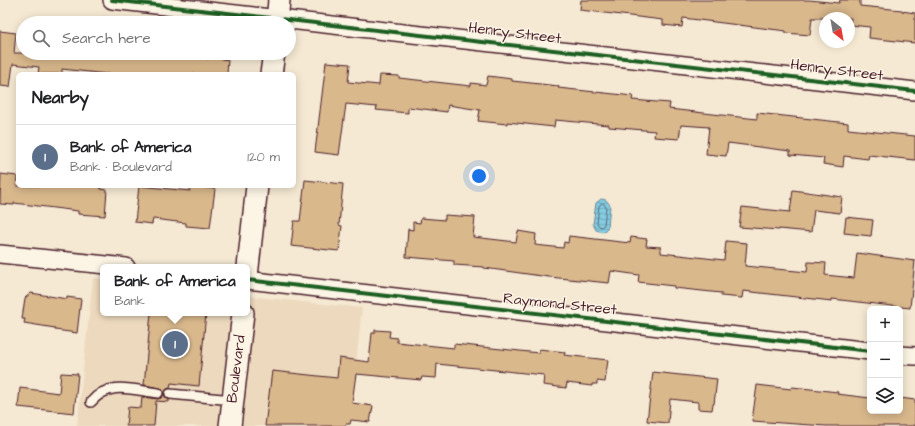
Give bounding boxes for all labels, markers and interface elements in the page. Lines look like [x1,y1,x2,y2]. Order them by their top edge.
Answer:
north arrow [819,12,855,48]
search box [16,16,296,60]
street label: Henry Street [467,17,563,50]
icon: search [30,27,52,49]
text: Search here [62,28,151,49]
street label: Henry Street [789,54,885,87]
text: Nearby [32,86,89,110]
text: Bank of America [70,137,191,158]
text: 1 [44,148,46,166]
text: 120 m [247,148,280,166]
text: Bank · Boulevard [70,158,172,176]
your location [469,166,489,186]
popup [100,264,250,316]
text: Bank of America [114,271,236,292]
street label: Raymond Street [502,288,618,321]
text: Bank [114,292,145,310]
map controls [867,306,903,414]
button: + [867,306,903,342]
pin: 1 [162,329,188,359]
street label: Boulevard [221,333,251,404]
button: − [867,342,903,378]
button: layers [867,378,903,414]

